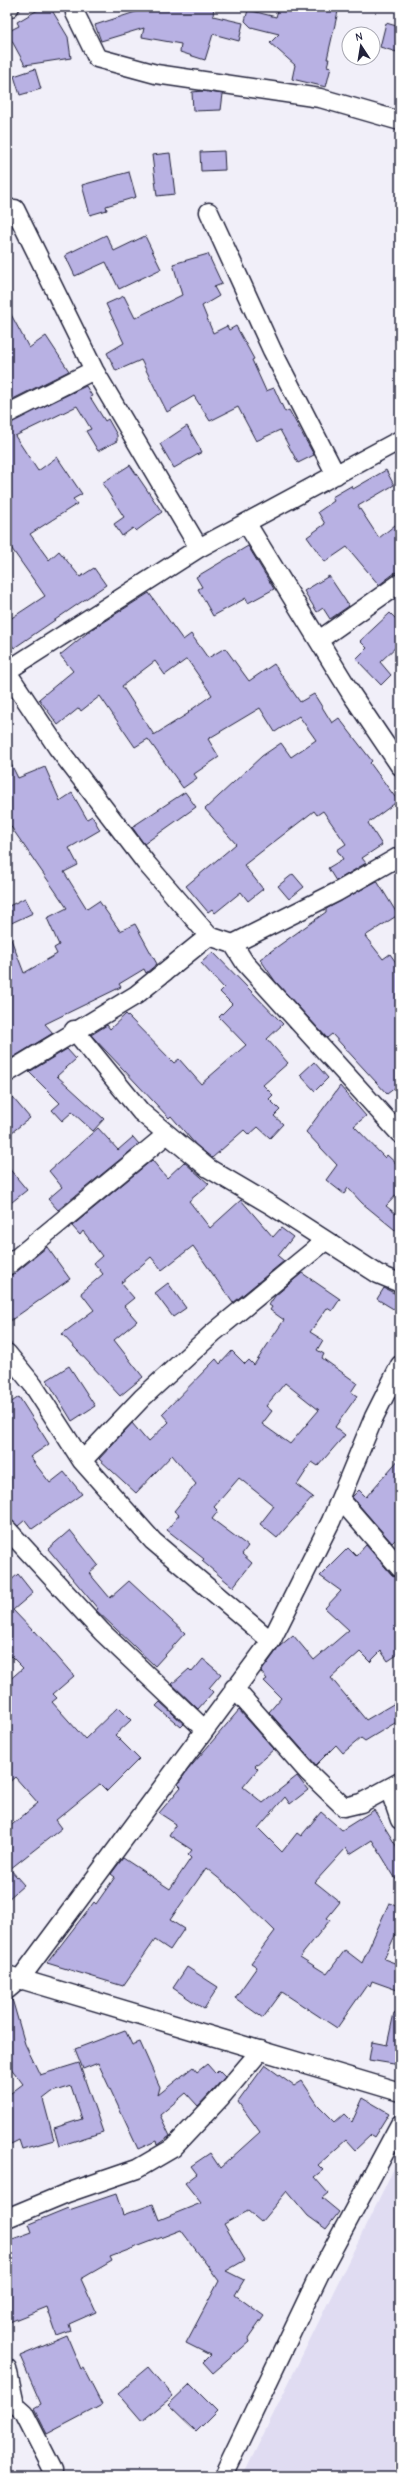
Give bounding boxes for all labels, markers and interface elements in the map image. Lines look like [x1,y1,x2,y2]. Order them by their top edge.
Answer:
north arrow [341,26,381,66]
text: N [354,30,364,44]

